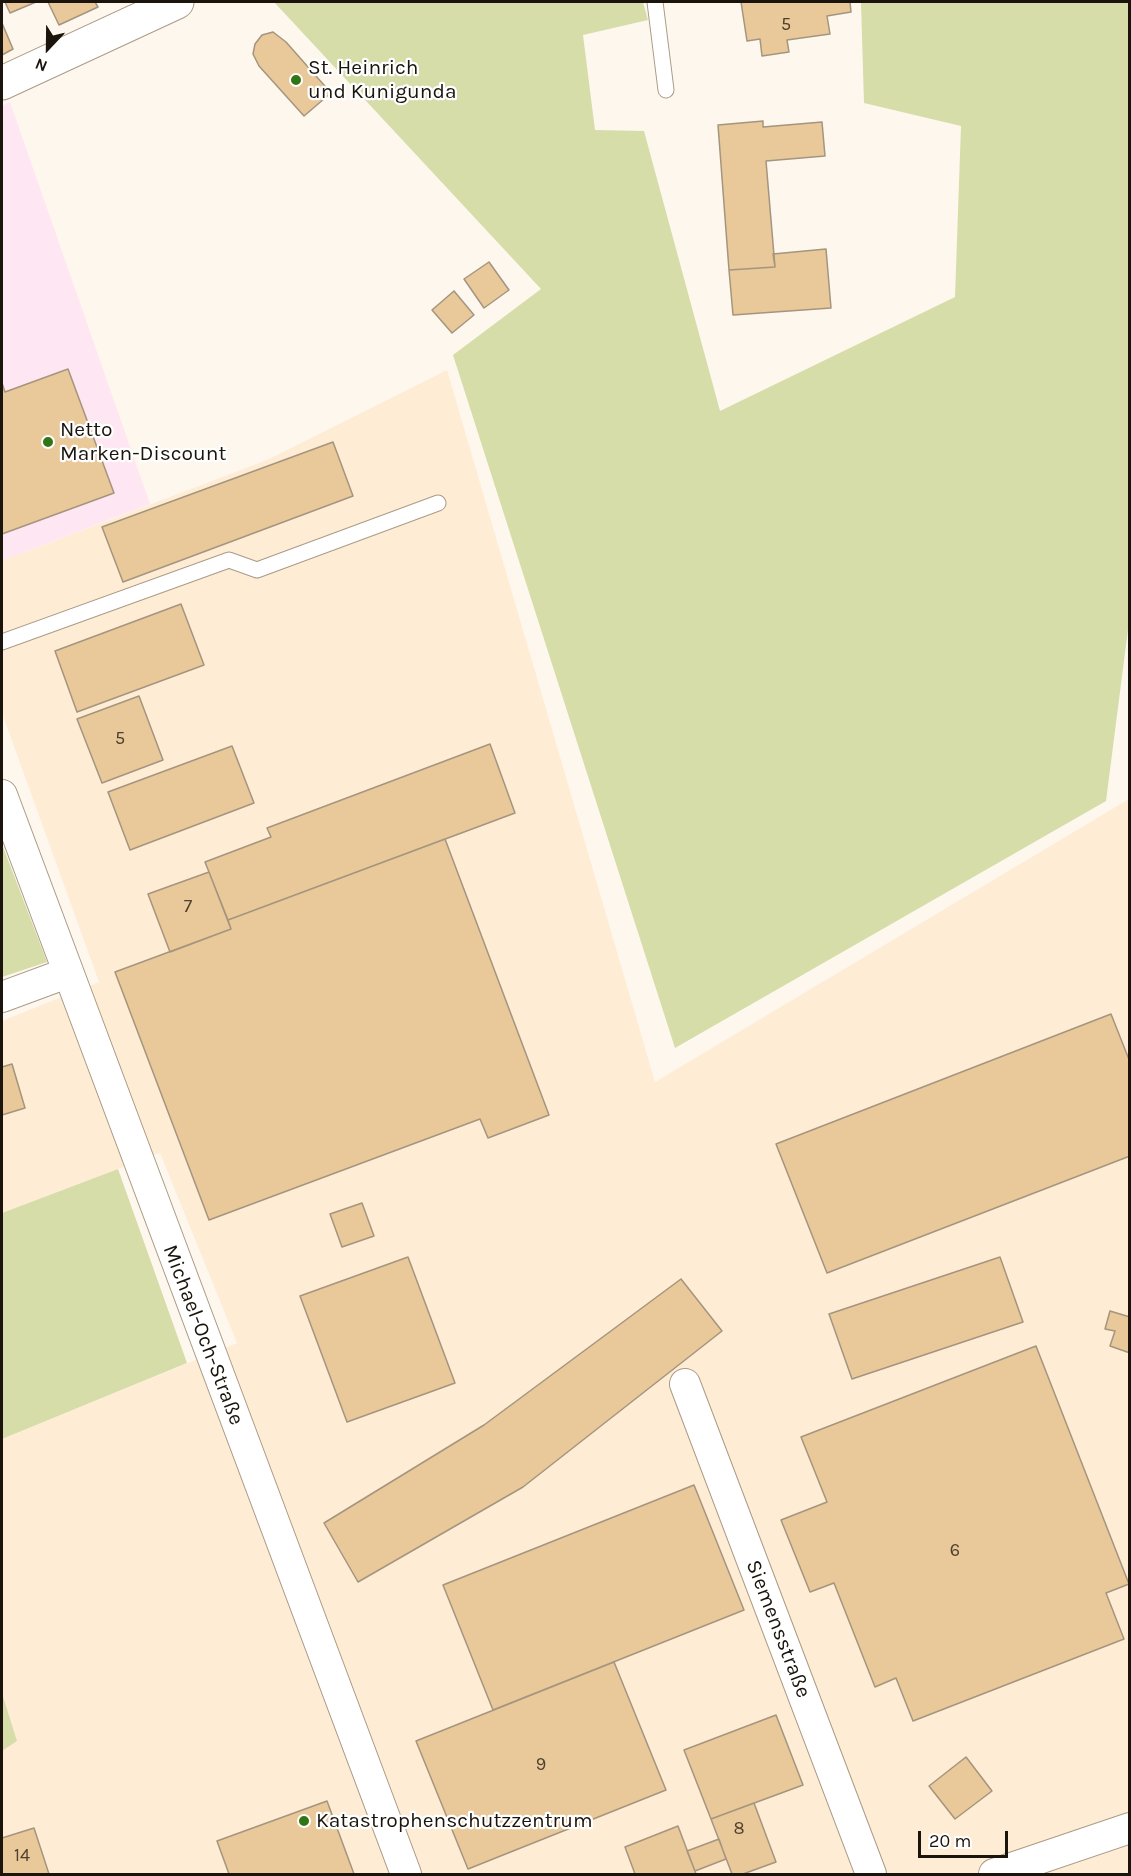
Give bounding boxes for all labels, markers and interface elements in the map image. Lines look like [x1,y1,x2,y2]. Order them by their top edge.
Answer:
house number: 5 [781,14,791,36]
north arrow [18,18,78,78]
text: N [32,54,50,76]
place label: St. Heinrich und Kunigunda [308,55,456,105]
marker: St. Heinrich und Kunigunda [289,73,303,87]
place label: Netto Marken-Discount [60,417,226,467]
marker: Netto Marken-Discount [41,435,55,449]
house number: 5 [115,728,125,750]
house number: 7 [184,896,192,918]
street label: Michael-Och-Straße [157,1241,249,1429]
house number: 6 [950,1540,960,1562]
street label: Siemensstraße [740,1557,816,1701]
house number: 9 [536,1754,546,1776]
place label: Katastrophenschutzzentrum [316,1808,593,1834]
marker: Katastrophenschutzzentrum [297,1814,311,1828]
house number: 8 [733,1818,745,1840]
scale bar [921,1819,1011,1857]
text: 20 m [929,1830,971,1852]
house number: 14 [14,1845,30,1867]

